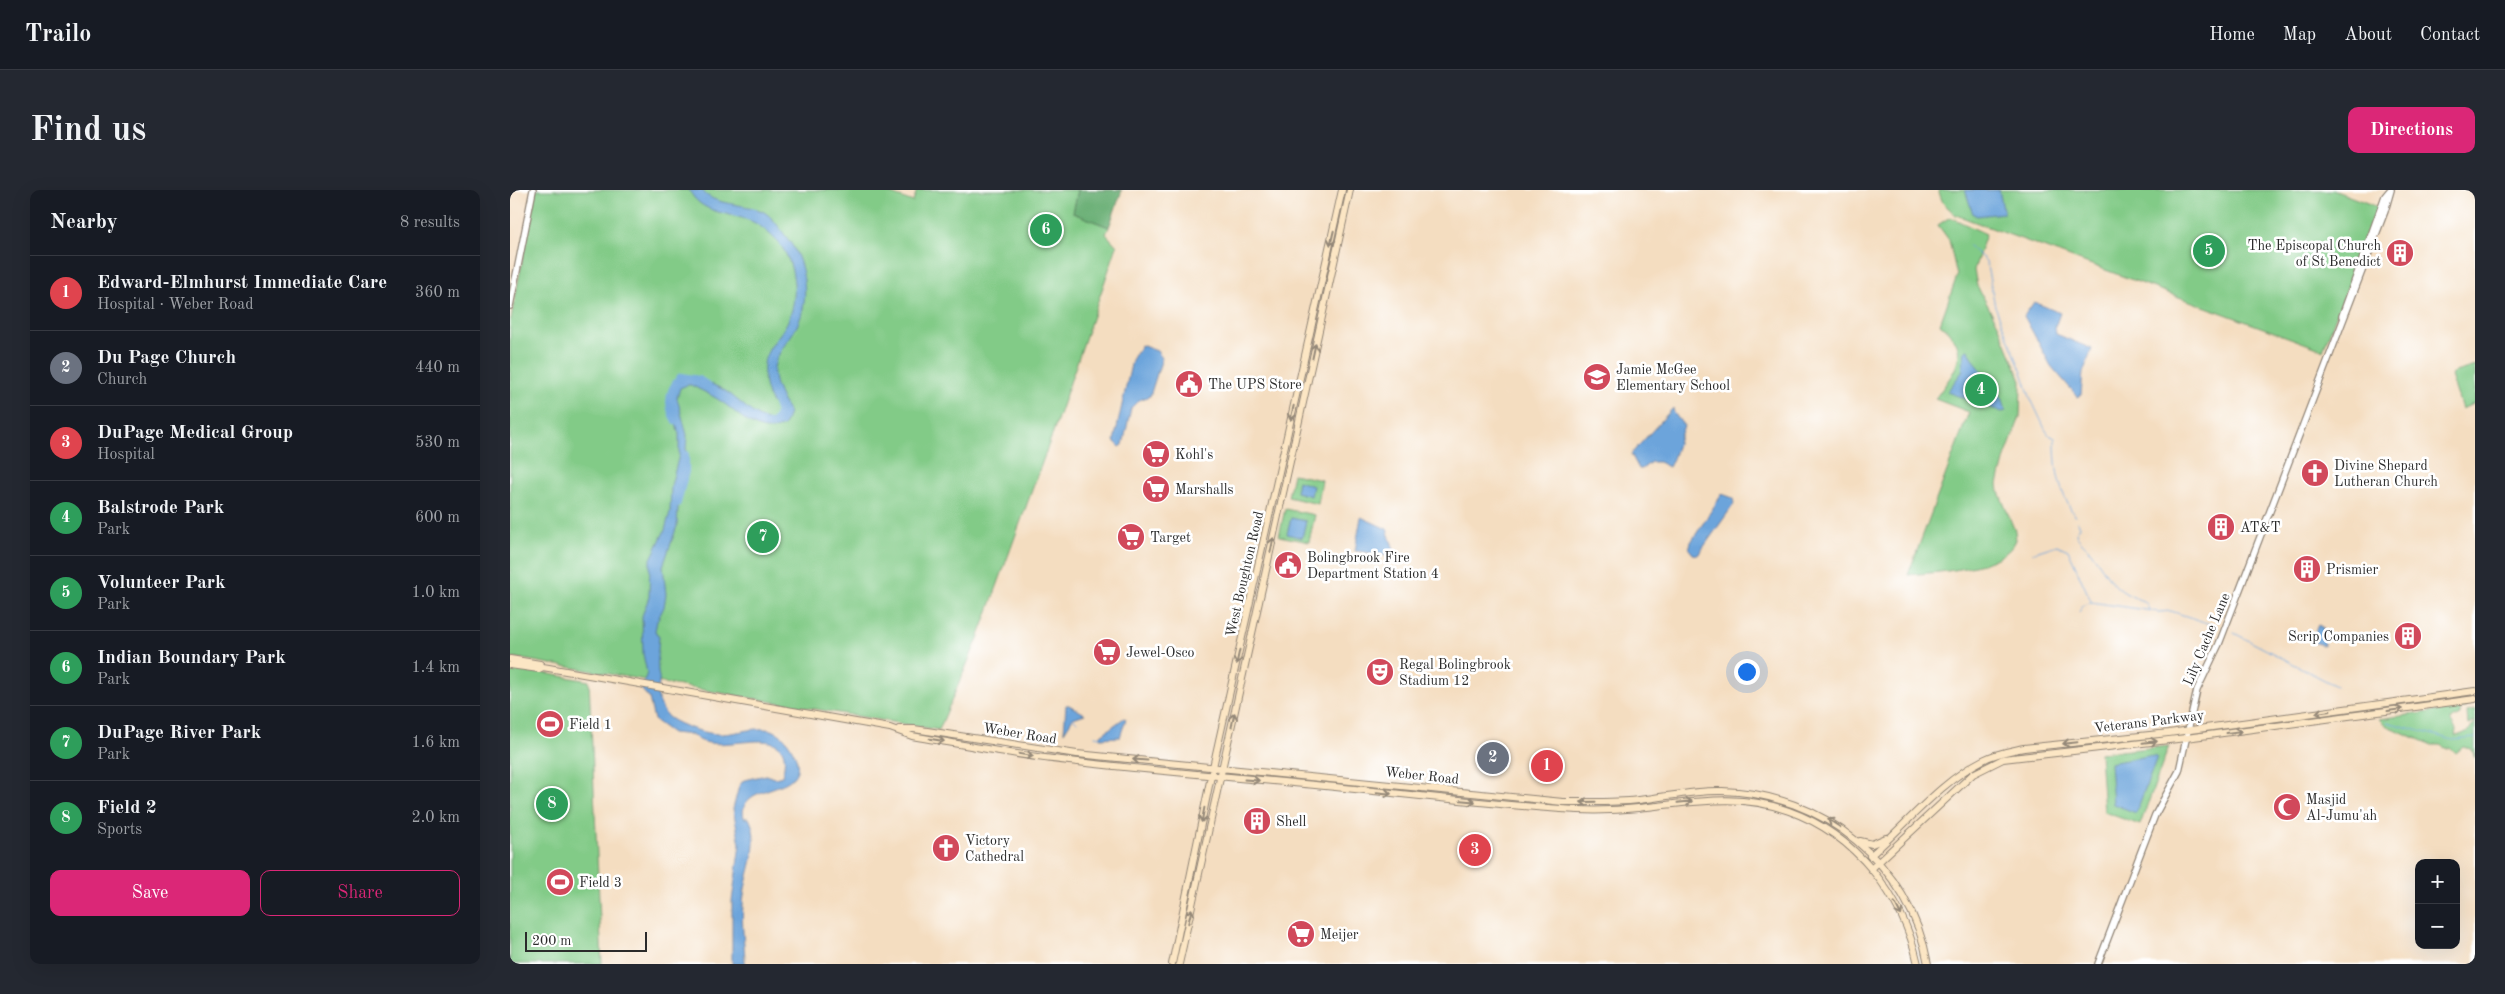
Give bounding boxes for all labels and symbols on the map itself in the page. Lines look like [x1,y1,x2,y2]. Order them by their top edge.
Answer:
pin: 6 [1030,211,1062,249]
one-way arrow [1327,229,1336,245]
pin: 5 [2193,232,2225,270]
building icon: The Episcopal Church of St Benedict [2385,238,2415,268]
place label: The Episcopal Church of St Benedict [2247,239,2381,269]
one-way arrow [1310,344,1320,360]
school or university icon: Jamie McGee Elementary School [1582,362,1612,392]
place label: Jamie McGee Elementary School [1616,363,1730,393]
public building icon: The UPS Store [1174,369,1204,399]
pin: 4 [1965,371,1997,409]
place label: The UPS Store [1208,378,1302,392]
one-way arrow [1287,405,1296,421]
supermarket icon: Kohl's [1141,439,1171,469]
place label: Kohl's [1175,448,1213,462]
church icon: Divine Shepard Lutheran Church [2300,458,2330,488]
place label: Divine Shepard Lutheran Church [2334,459,2438,489]
supermarket icon: Marshalls [1141,474,1171,504]
place label: Marshalls [1175,483,1234,497]
street label: West Boughton Road [1224,510,1266,639]
building icon: AT&T [2206,512,2236,542]
pin: 7 [747,518,779,556]
place label: AT&T [2240,521,2280,535]
supermarket icon: Target [1116,522,1146,552]
place label: Target [1150,531,1191,545]
one-way arrow [1268,537,1277,553]
public building icon: Bolingbrook Fire Department Station 4 [1273,550,1303,580]
place label: Bolingbrook Fire Department Station 4 [1307,551,1439,581]
building icon: Prismier [2292,554,2322,584]
place label: Prismier [2326,563,2378,577]
street label: Lily Cache Lane [2181,591,2233,688]
building icon: Scrip Companies [2393,621,2423,651]
place label: Scrip Companies [2288,630,2389,644]
supermarket icon: Jewel-Osco [1092,637,1122,667]
place label: Jewel-Osco [1126,646,1195,660]
one-way arrow [1233,649,1242,665]
theatre icon: Regal Bolingbrook Stadium 12 [1365,657,1395,687]
place label: Regal Bolingbrook Stadium 12 [1399,658,1511,688]
your location [1734,659,1760,685]
one-way arrow [2387,705,2403,715]
one-way arrow [2315,707,2331,717]
street label: Veterans Parkway [2093,708,2206,736]
sports icon: Field 1 [535,709,565,739]
one-way arrow [1229,713,1238,729]
place label: Field 1 [569,718,612,732]
street label: Weber Road [982,721,1058,747]
one-way arrow [2226,726,2242,736]
one-way arrow [929,735,945,745]
one-way arrow [2142,737,2158,747]
one-way arrow [2062,738,2078,748]
pin: 2 [1477,739,1509,777]
pin: 1 [1531,747,1563,785]
one-way arrow [1018,751,1034,761]
one-way arrow [1132,756,1148,765]
street label: Weber Road [1384,765,1460,787]
one-way arrow [1243,775,1259,784]
pin: 8 [536,785,568,823]
one-way arrow [1375,788,1391,798]
mosque icon: Masjid Al-Jumu'ah [2272,792,2302,822]
place label: Masjid Al-Jumu'ah [2306,793,2378,823]
one-way arrow [1460,796,1476,806]
one-way arrow [1580,797,1596,807]
one-way arrow [1677,797,1693,807]
building icon: Shell [1242,806,1272,836]
one-way arrow [1198,807,1207,823]
place label: Shell [1276,815,1307,829]
one-way arrow [1828,818,1842,828]
pin: 3 [1459,831,1491,869]
church icon: Victory Cathedral [931,833,961,863]
place label: Victory Cathedral [965,834,1024,864]
sports icon: Field 3 [545,867,575,897]
place label: Field 3 [579,876,622,890]
one-way arrow [1893,902,1903,917]
one-way arrow [1186,909,1195,925]
supermarket icon: Meijer [1286,919,1316,949]
place label: Meijer [1320,928,1359,942]
scale bar [525,929,648,952]

